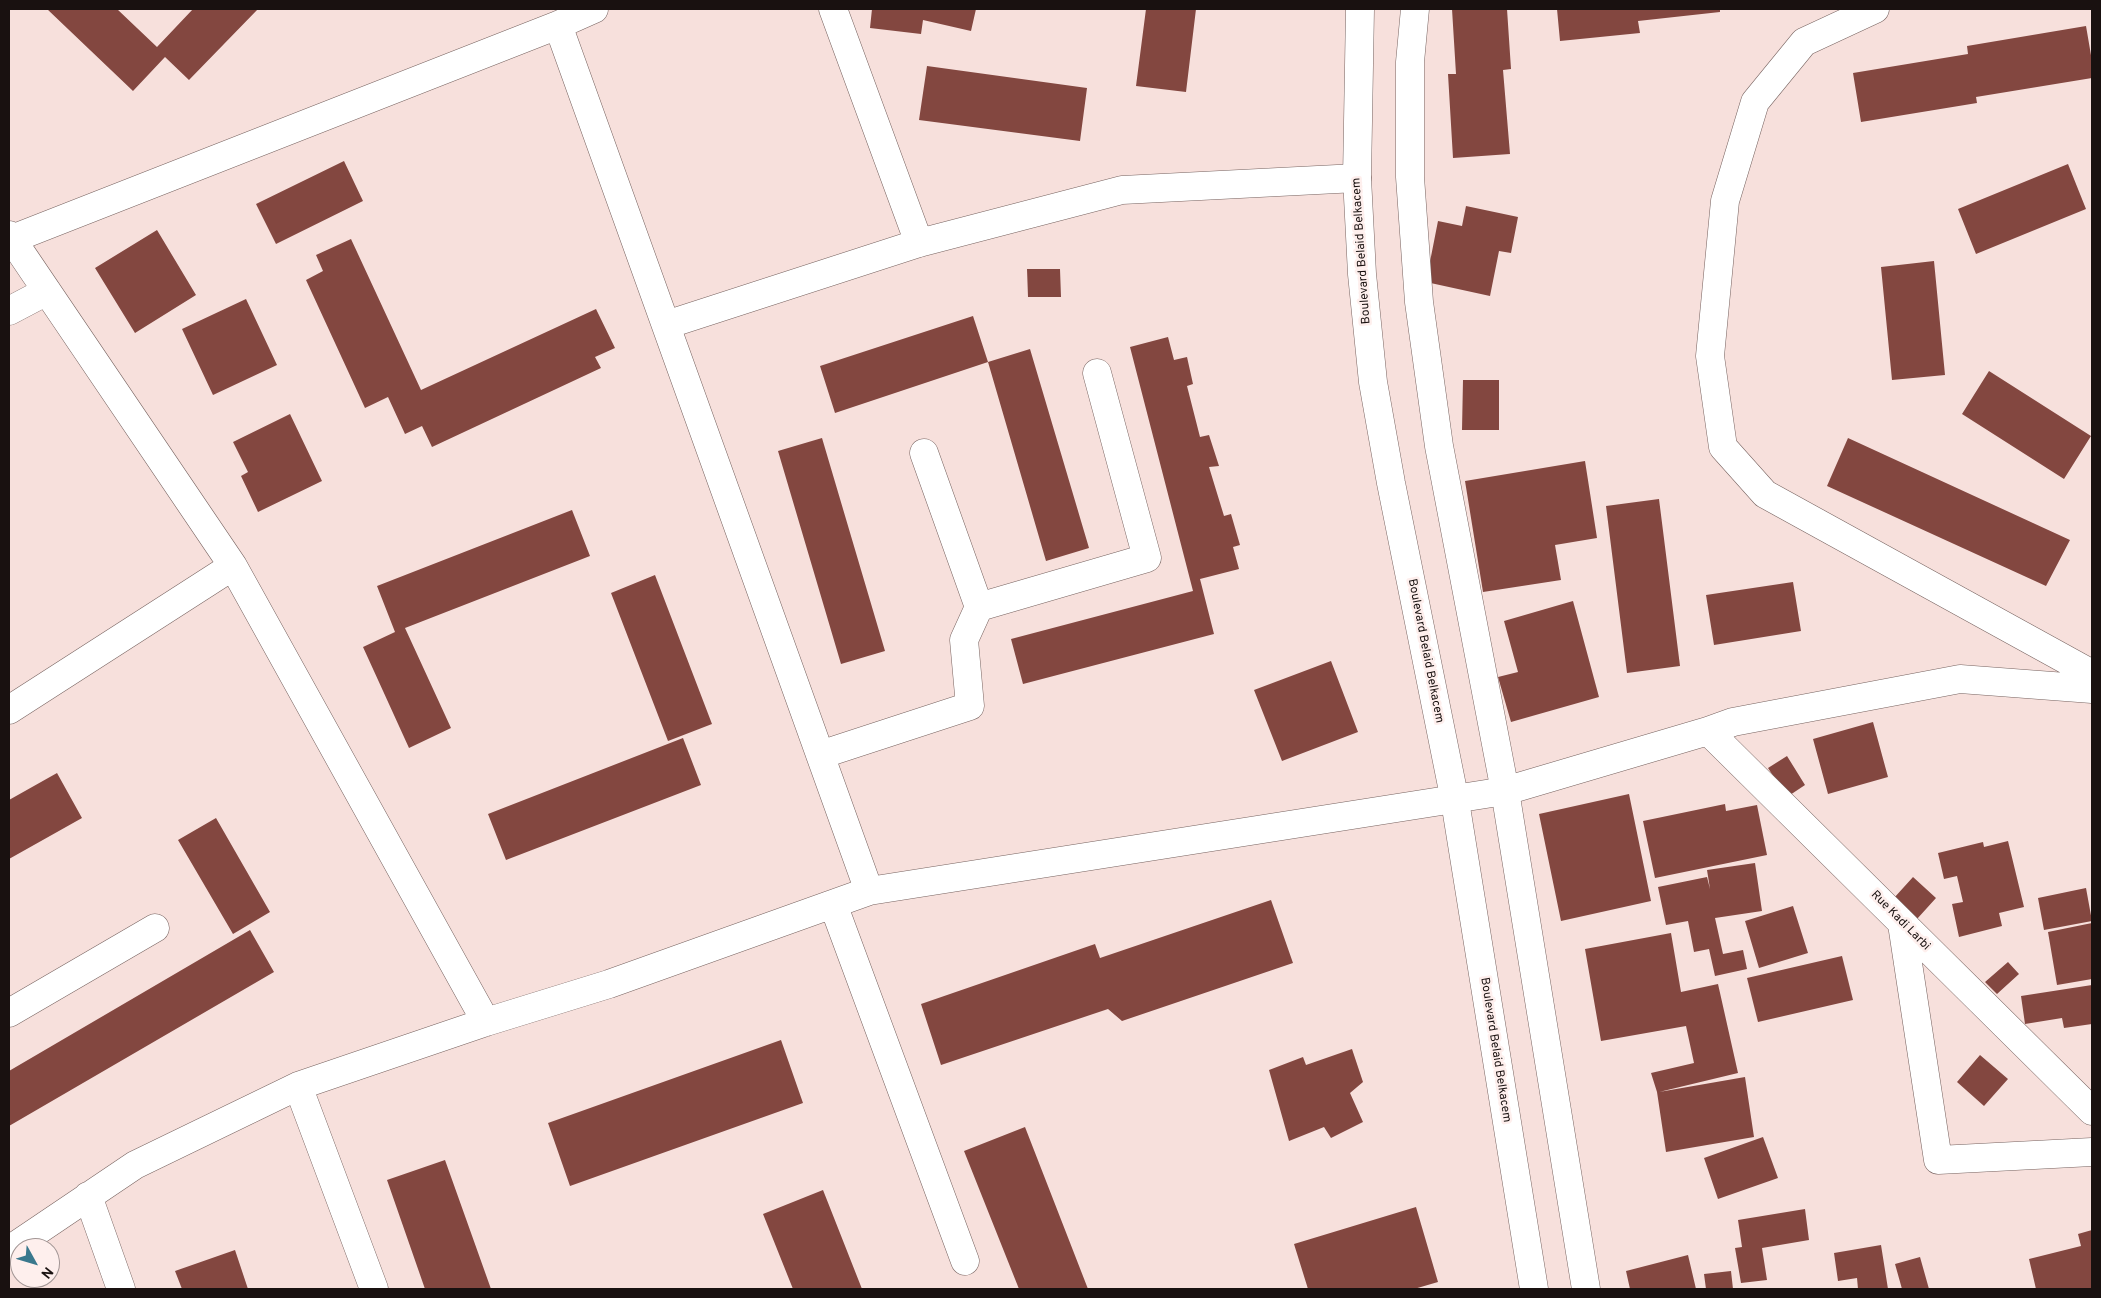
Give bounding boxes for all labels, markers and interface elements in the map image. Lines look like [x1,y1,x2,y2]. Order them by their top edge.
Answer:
street label: Boulevard Belaid Belkacem [1350,177,1374,325]
street label: Boulevard Belaid Belkacem [1404,578,1446,724]
street label: Rue Kadi Larbi [1867,888,1933,954]
street label: Boulevard Belaid Belkacem [1476,976,1514,1124]
north arrow [10,1238,60,1288]
text: N [36,1263,56,1281]

